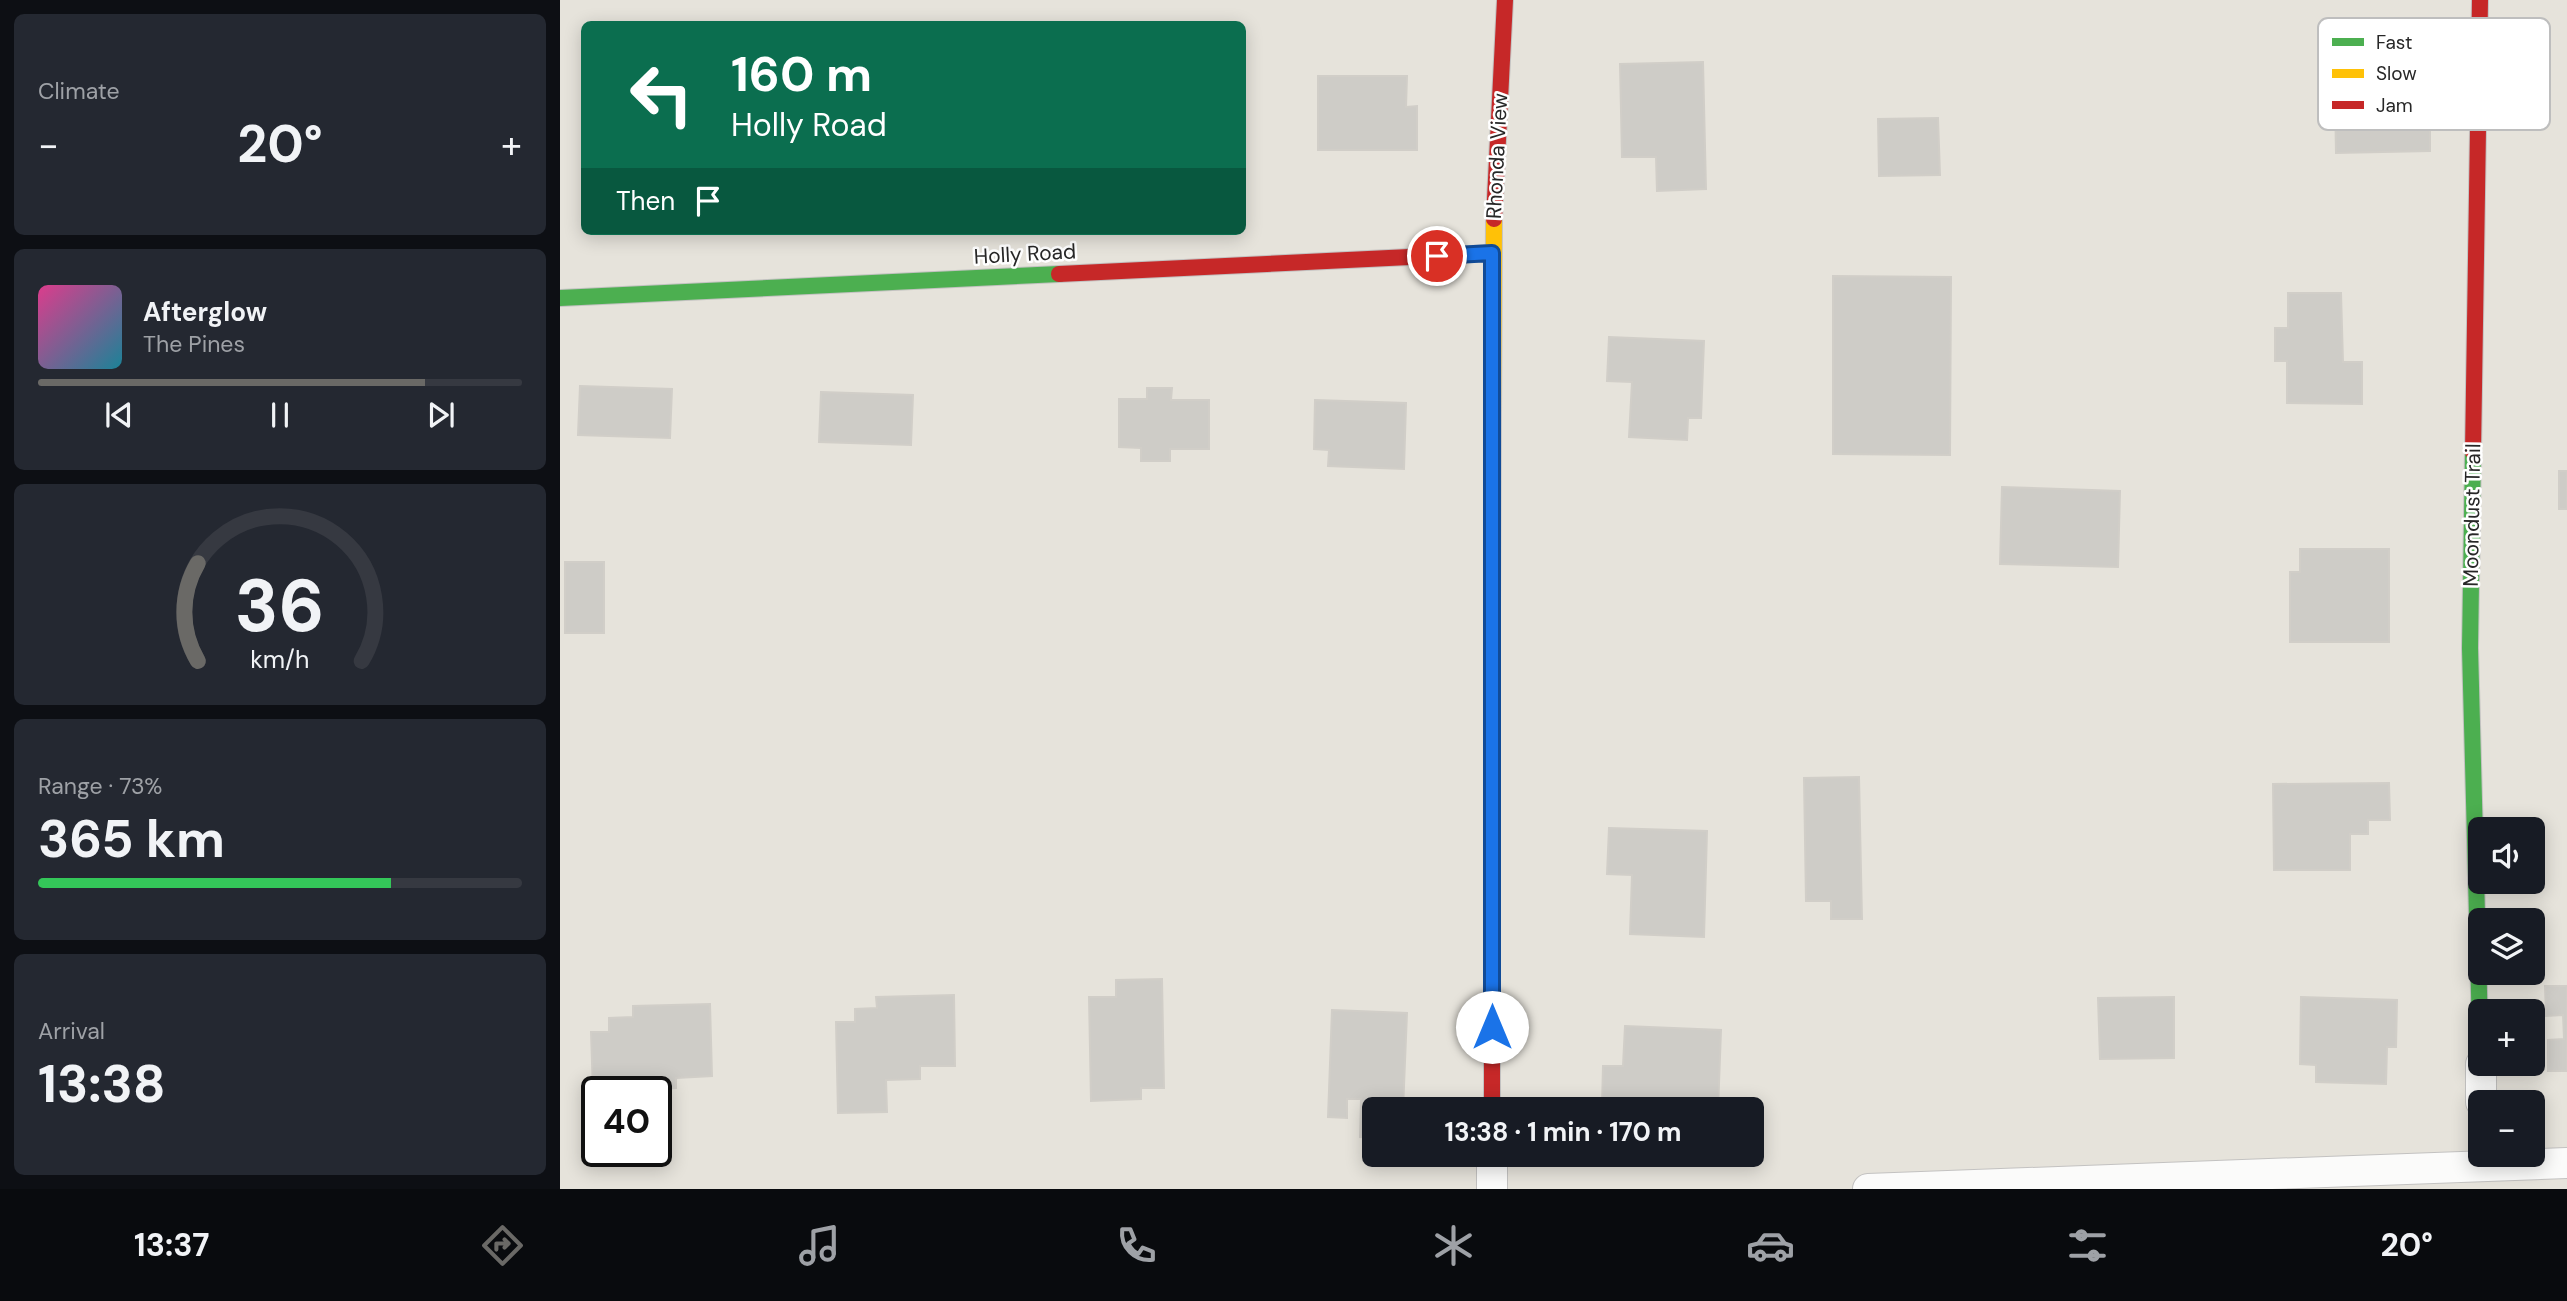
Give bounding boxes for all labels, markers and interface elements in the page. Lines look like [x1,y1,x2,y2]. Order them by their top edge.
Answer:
legend [2318,18,2550,130]
text: Fast [2376,30,2412,55]
text: 160 m [731,42,872,106]
icon: left [616,49,707,140]
text: Slow [2376,61,2417,86]
text: Climate [38,76,120,106]
street label: Rhonda View [1480,92,1514,220]
text: Jam [2376,93,2413,118]
text: Holly Road [731,104,887,146]
text: 20° [237,110,323,178]
text: − [38,120,59,170]
text: + [501,120,522,170]
icon: arrive [689,182,727,220]
text: Then [616,184,675,218]
pin [1407,226,1467,286]
street label: Holly Road [973,237,1077,271]
icon: arrive [1418,237,1456,275]
text: Afterglow [143,295,267,329]
text: The Pines [143,329,245,359]
icon: previous [100,396,138,434]
icon: pause [261,396,299,434]
icon: next [422,396,460,434]
street label: Moondust Trail [2457,443,2487,587]
text: 36 [235,559,325,654]
text: km/h [250,642,310,675]
text: Range · 73% [38,771,162,801]
text: 365 km [38,805,225,873]
map controls [2468,817,2545,1167]
button: sound [2468,817,2545,894]
button: layers [2468,908,2545,985]
position arrow [1455,990,1529,1064]
button: + [2468,999,2545,1076]
text: Arrival [38,1016,105,1046]
text: 13:38 [38,1050,166,1118]
speed limit sign: 40 [581,1076,672,1167]
button: − [2468,1090,2545,1167]
text: 13:38 · 1 min · 170 m [1445,1115,1681,1149]
icon: directions [478,1221,527,1270]
icon: music [795,1221,844,1270]
icon: phone [1112,1221,1161,1270]
icon: climate [1429,1221,1478,1270]
icon: car [1746,1221,1795,1270]
icon: filters [2063,1221,2112,1270]
text: 13:37 [134,1224,209,1266]
text: 20° [2380,1224,2433,1266]

